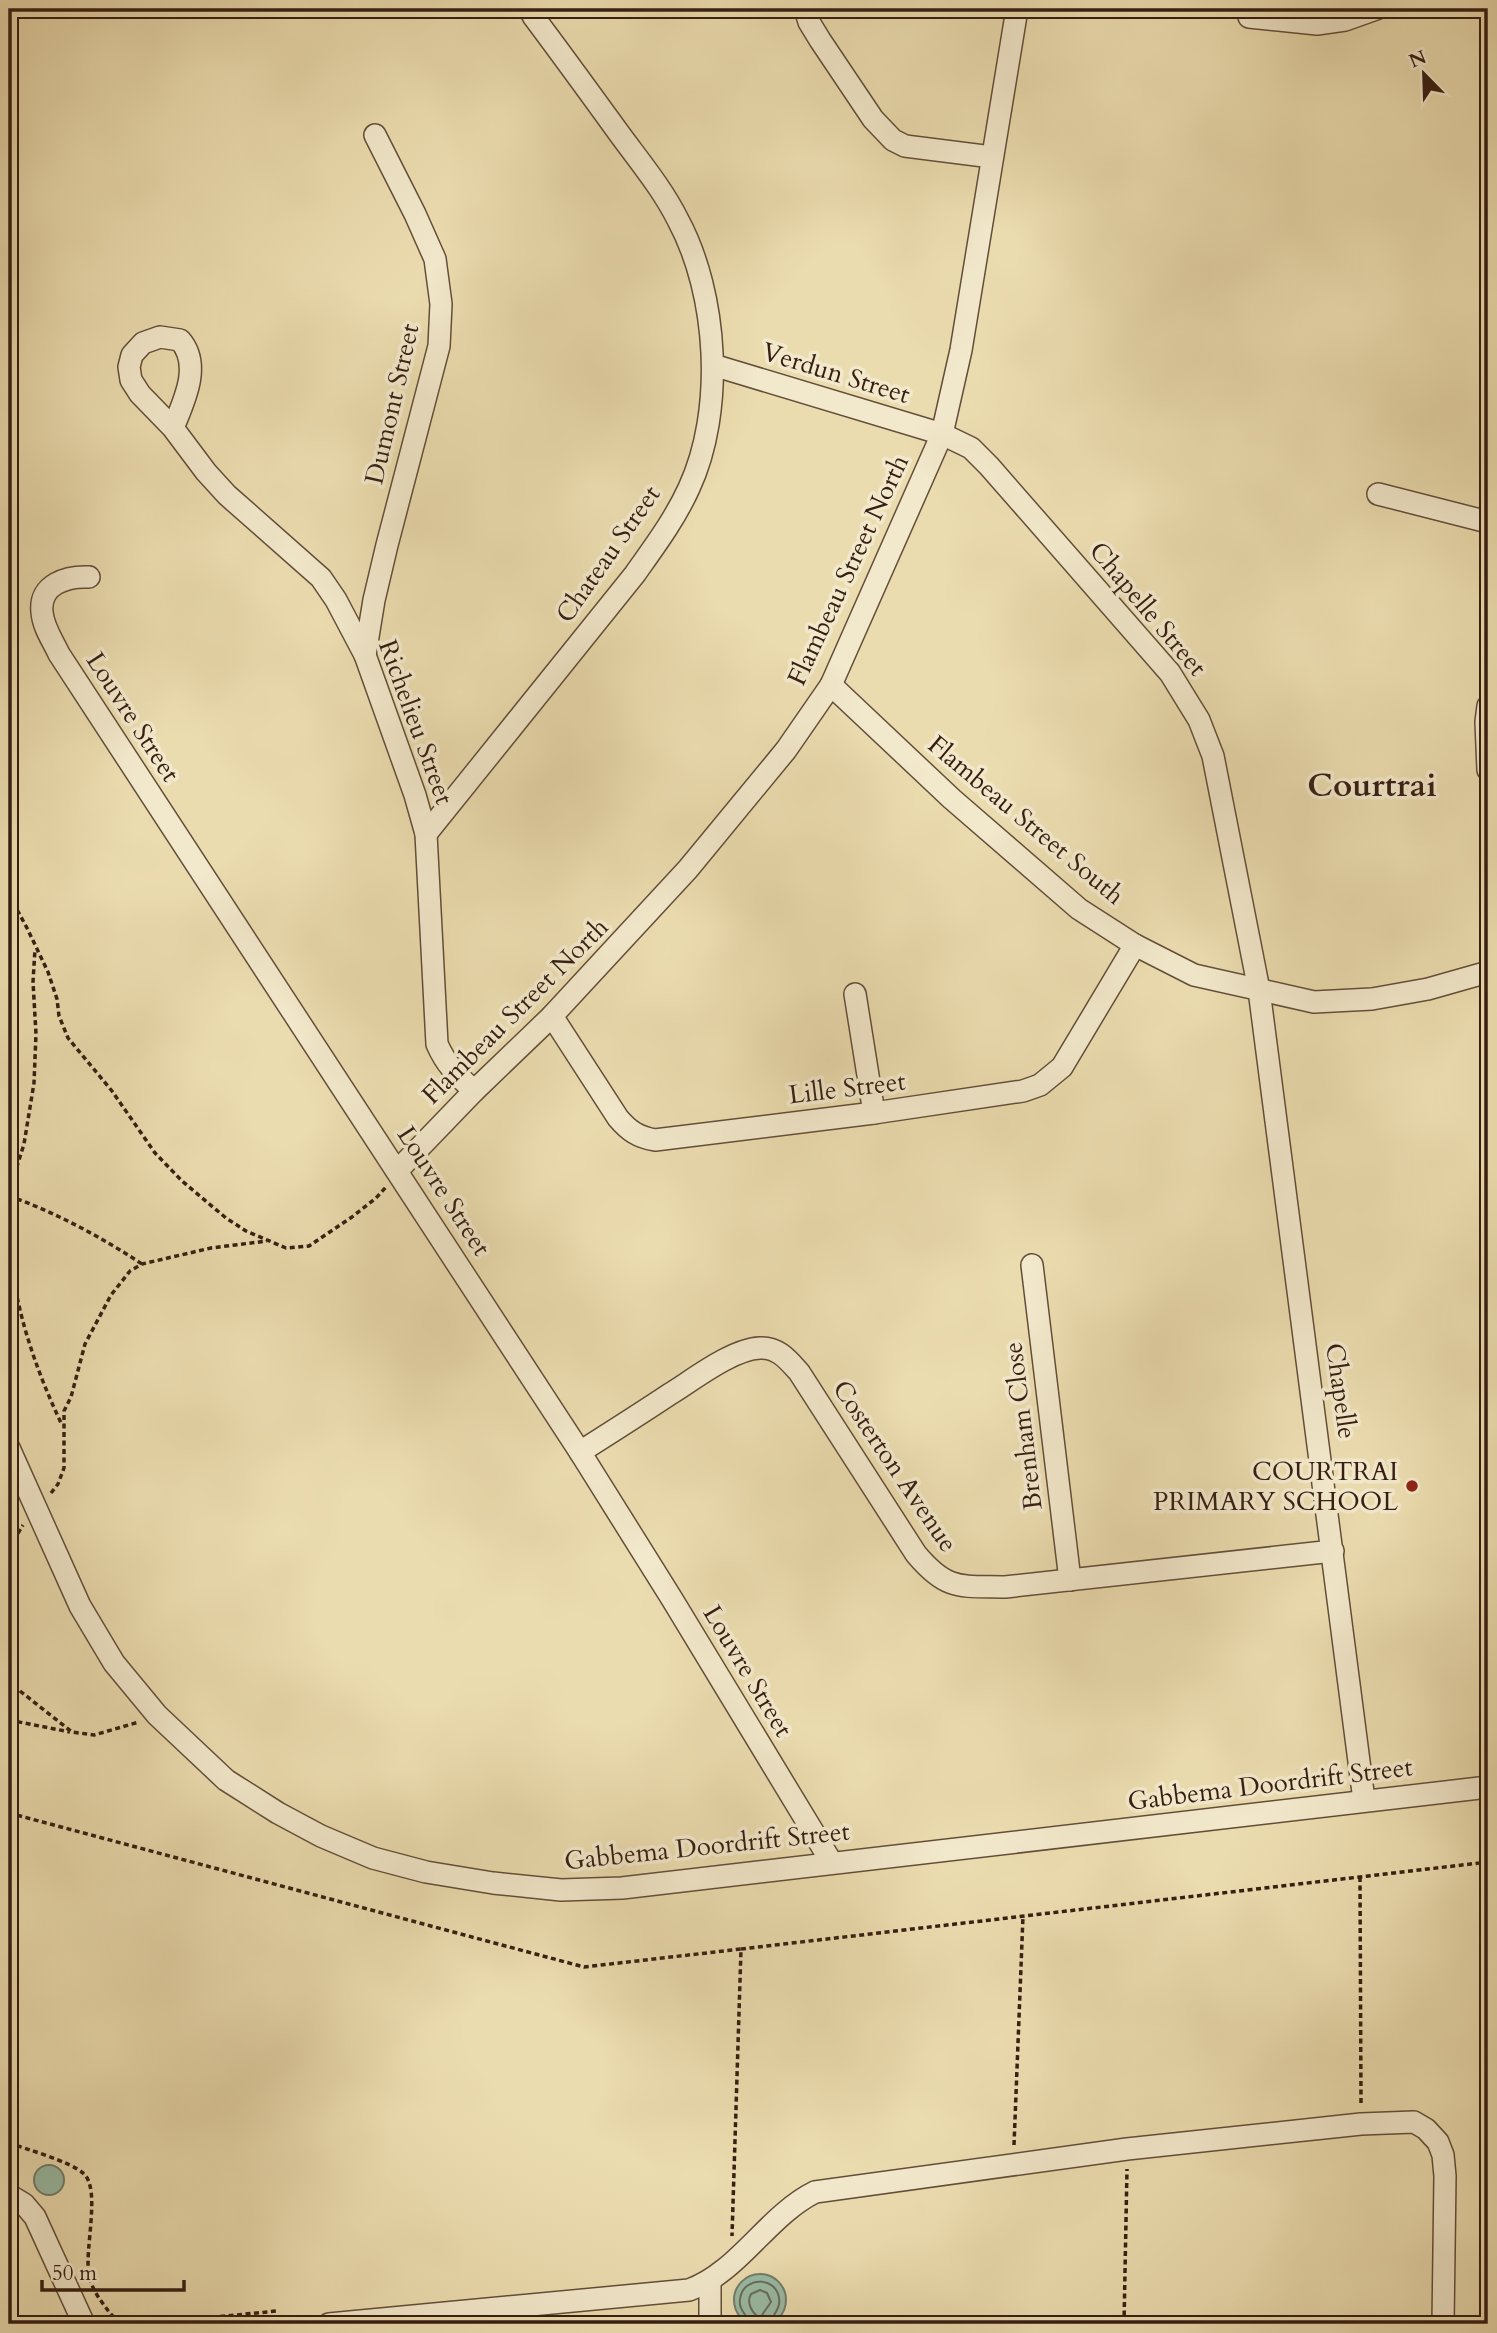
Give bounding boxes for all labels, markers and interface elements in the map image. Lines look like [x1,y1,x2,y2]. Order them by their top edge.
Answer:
north arrow [1388,38,1458,108]
text: N [1405,44,1431,74]
street label: Dumont Street [357,320,427,488]
street label: Verdun Street [758,334,914,412]
street label: Flambeau Street North [779,449,917,691]
street label: Chateau Street [548,478,668,630]
street label: Chapelle Street [1081,534,1215,684]
street label: Richelieu Street [370,635,462,809]
street label: Louvre Street [78,645,188,789]
street label: Flambeau Street South [920,727,1132,913]
district label: Courtrai [1307,763,1437,808]
street label: Flambeau Street North [414,910,616,1112]
street label: Lille Street [787,1063,907,1113]
street label: Louvre Street [389,1119,499,1263]
street label: Brenham Close [995,1340,1051,1512]
street label: Chapelle [1317,1341,1365,1441]
street label: Costerton Avenue [824,1373,966,1559]
place label: COURTRAI PRIMARY SCHOOL [1153,1454,1398,1519]
marker: COURTRAI PRIMARY SCHOOL [1404,1478,1420,1494]
street label: Louvre Street [695,1599,801,1743]
street label: Gabbema Doordrift Street [1126,1749,1414,1819]
street label: Gabbema Doordrift Street [563,1814,851,1878]
scale bar [42,2249,184,2293]
text: 50 m [52,2259,97,2288]

